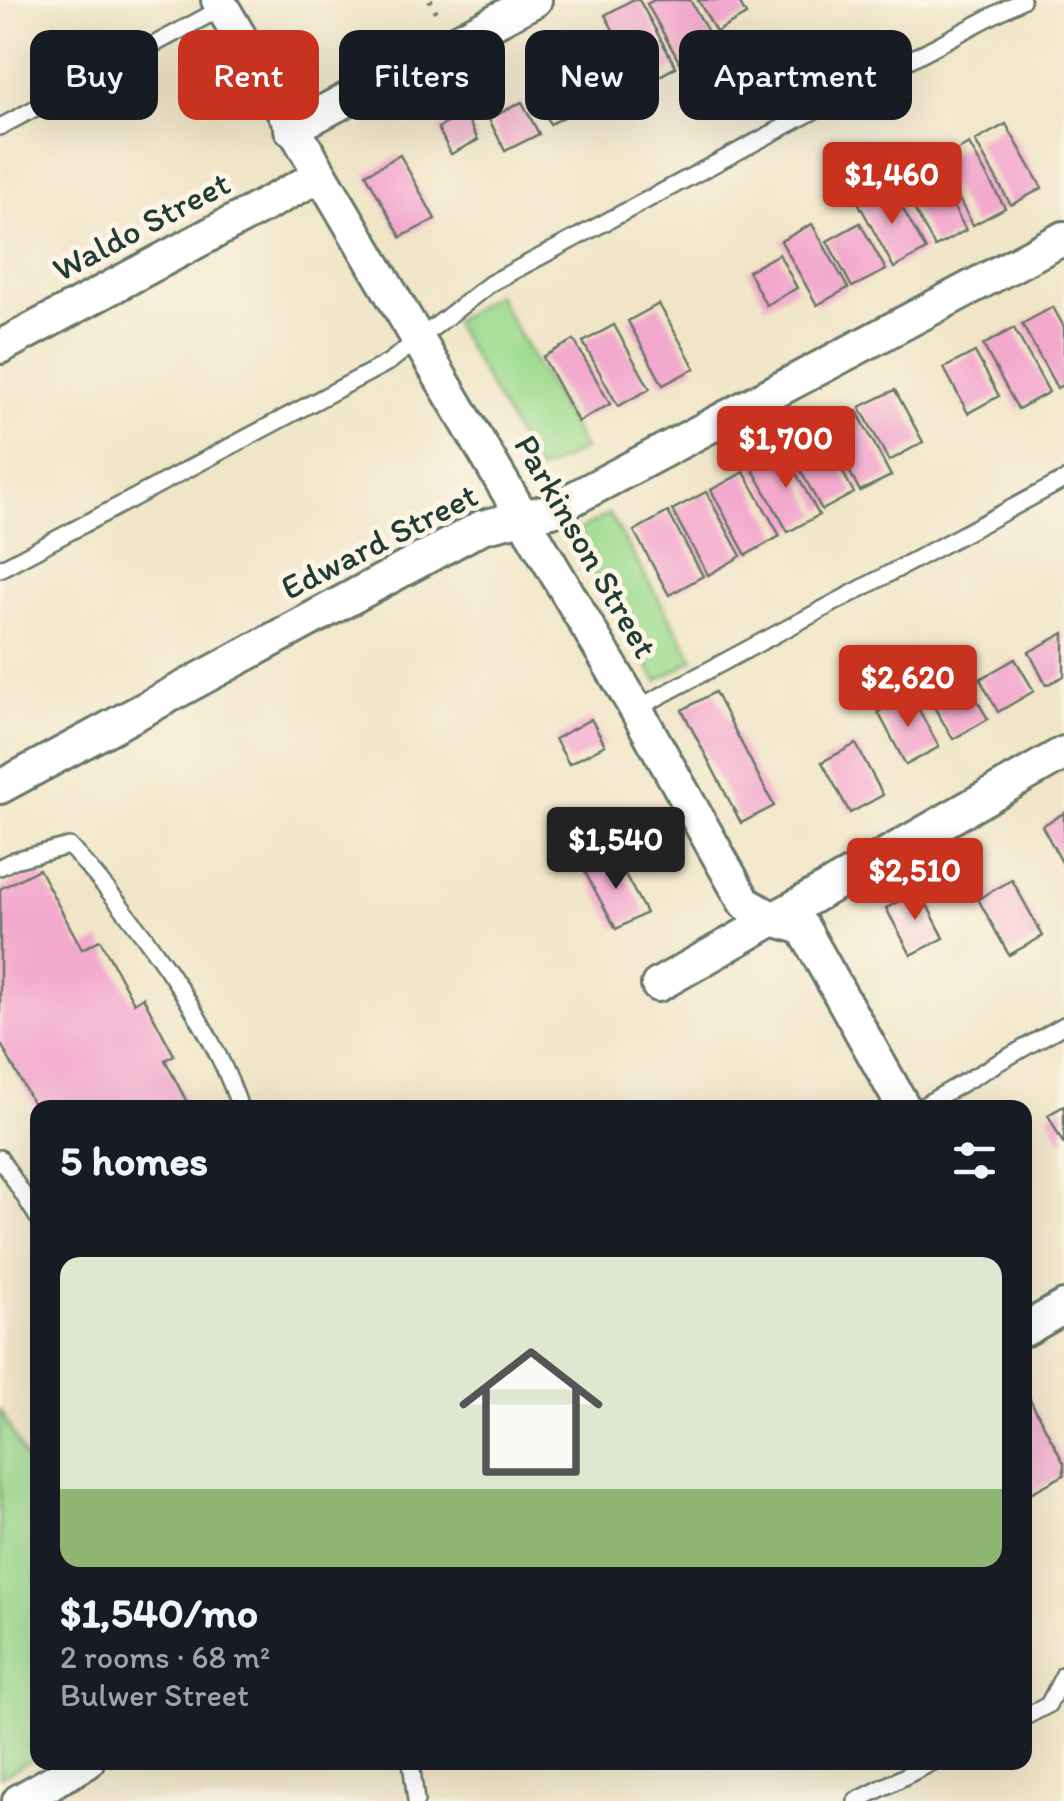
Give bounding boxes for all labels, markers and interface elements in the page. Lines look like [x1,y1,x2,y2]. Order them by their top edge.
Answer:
chip: Buy [30,30,158,120]
chip: Rent [178,30,319,120]
chip: Filters [339,30,505,120]
chip: New [525,30,659,120]
chip: Apartment [679,30,912,120]
pin: $1,460 [811,142,973,227]
text: $1,460 [845,155,939,193]
street label: Waldo Street [45,162,237,290]
pin: $1,700 [705,406,867,491]
text: $1,700 [739,419,833,457]
street label: Parkinson Street [505,427,667,665]
street label: Edward Street [274,473,484,609]
pin: $2,620 [827,645,989,730]
text: $2,620 [861,658,955,696]
pin: $1,540 [535,807,697,892]
text: $1,540 [569,820,663,858]
pin: $2,510 [834,838,996,923]
text: $2,510 [869,851,961,889]
icon: filters [947,1133,1002,1188]
text: 5 homes [60,1135,208,1186]
icon: home [441,1322,621,1502]
text: $1,540/mo [60,1587,258,1638]
text: 2 rooms · 68 m² [60,1638,270,1676]
text: Bulwer Street [60,1676,249,1714]

